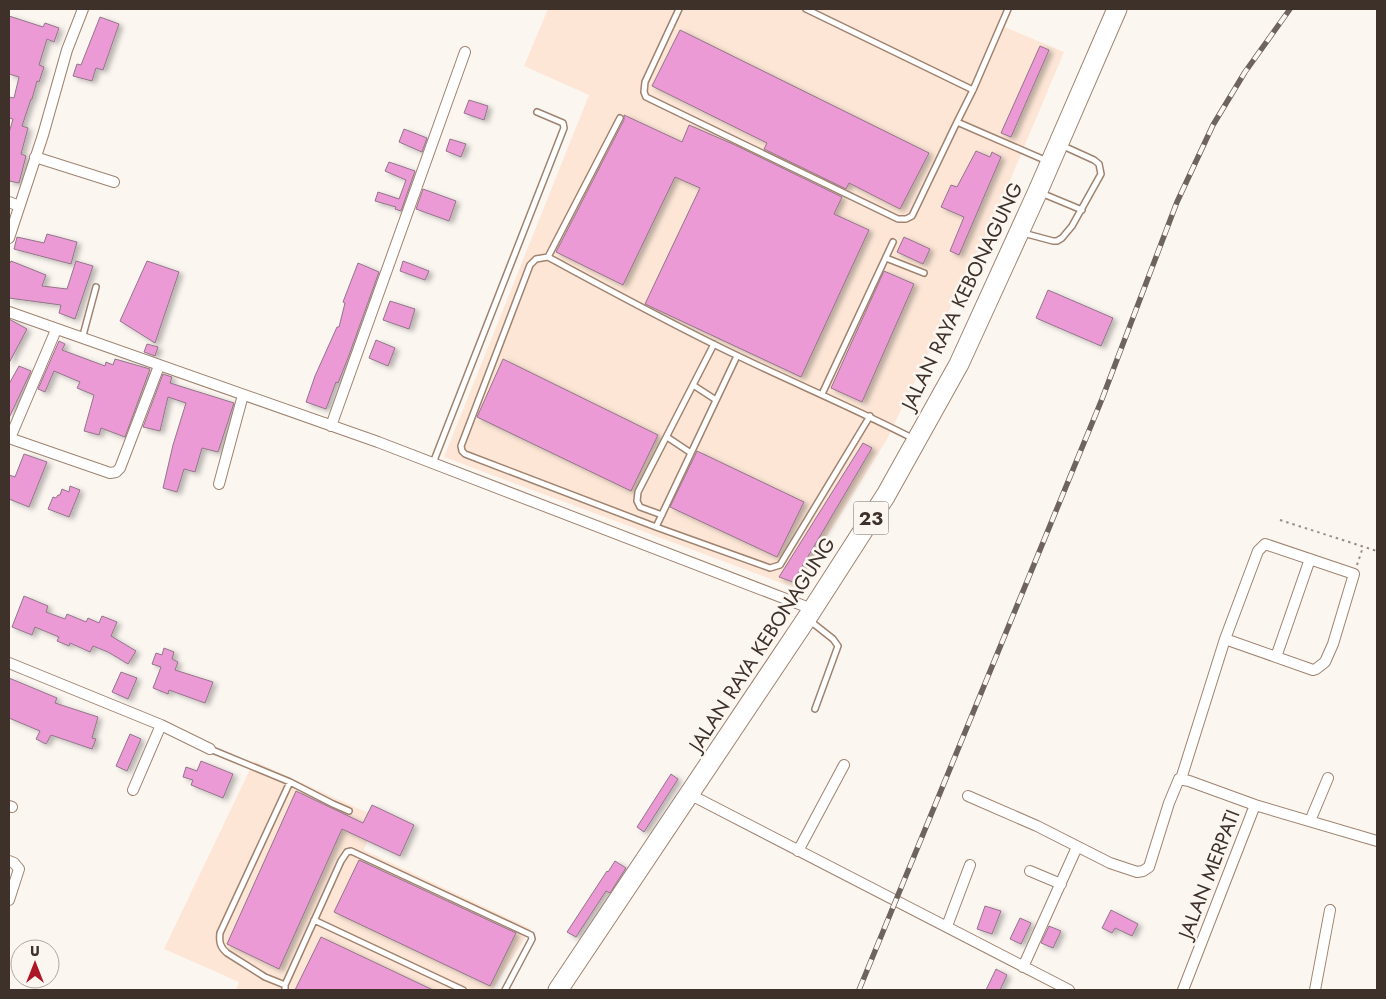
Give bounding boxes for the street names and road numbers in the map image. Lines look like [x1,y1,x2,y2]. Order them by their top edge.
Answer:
street label: JALAN RAYA KEBONAGUNG [893,177,1030,418]
road number: 23 [854,502,888,534]
street label: JALAN RAYA KEBONAGUNG [681,531,843,760]
street label: JALAN MERPATI [1170,805,1247,946]

